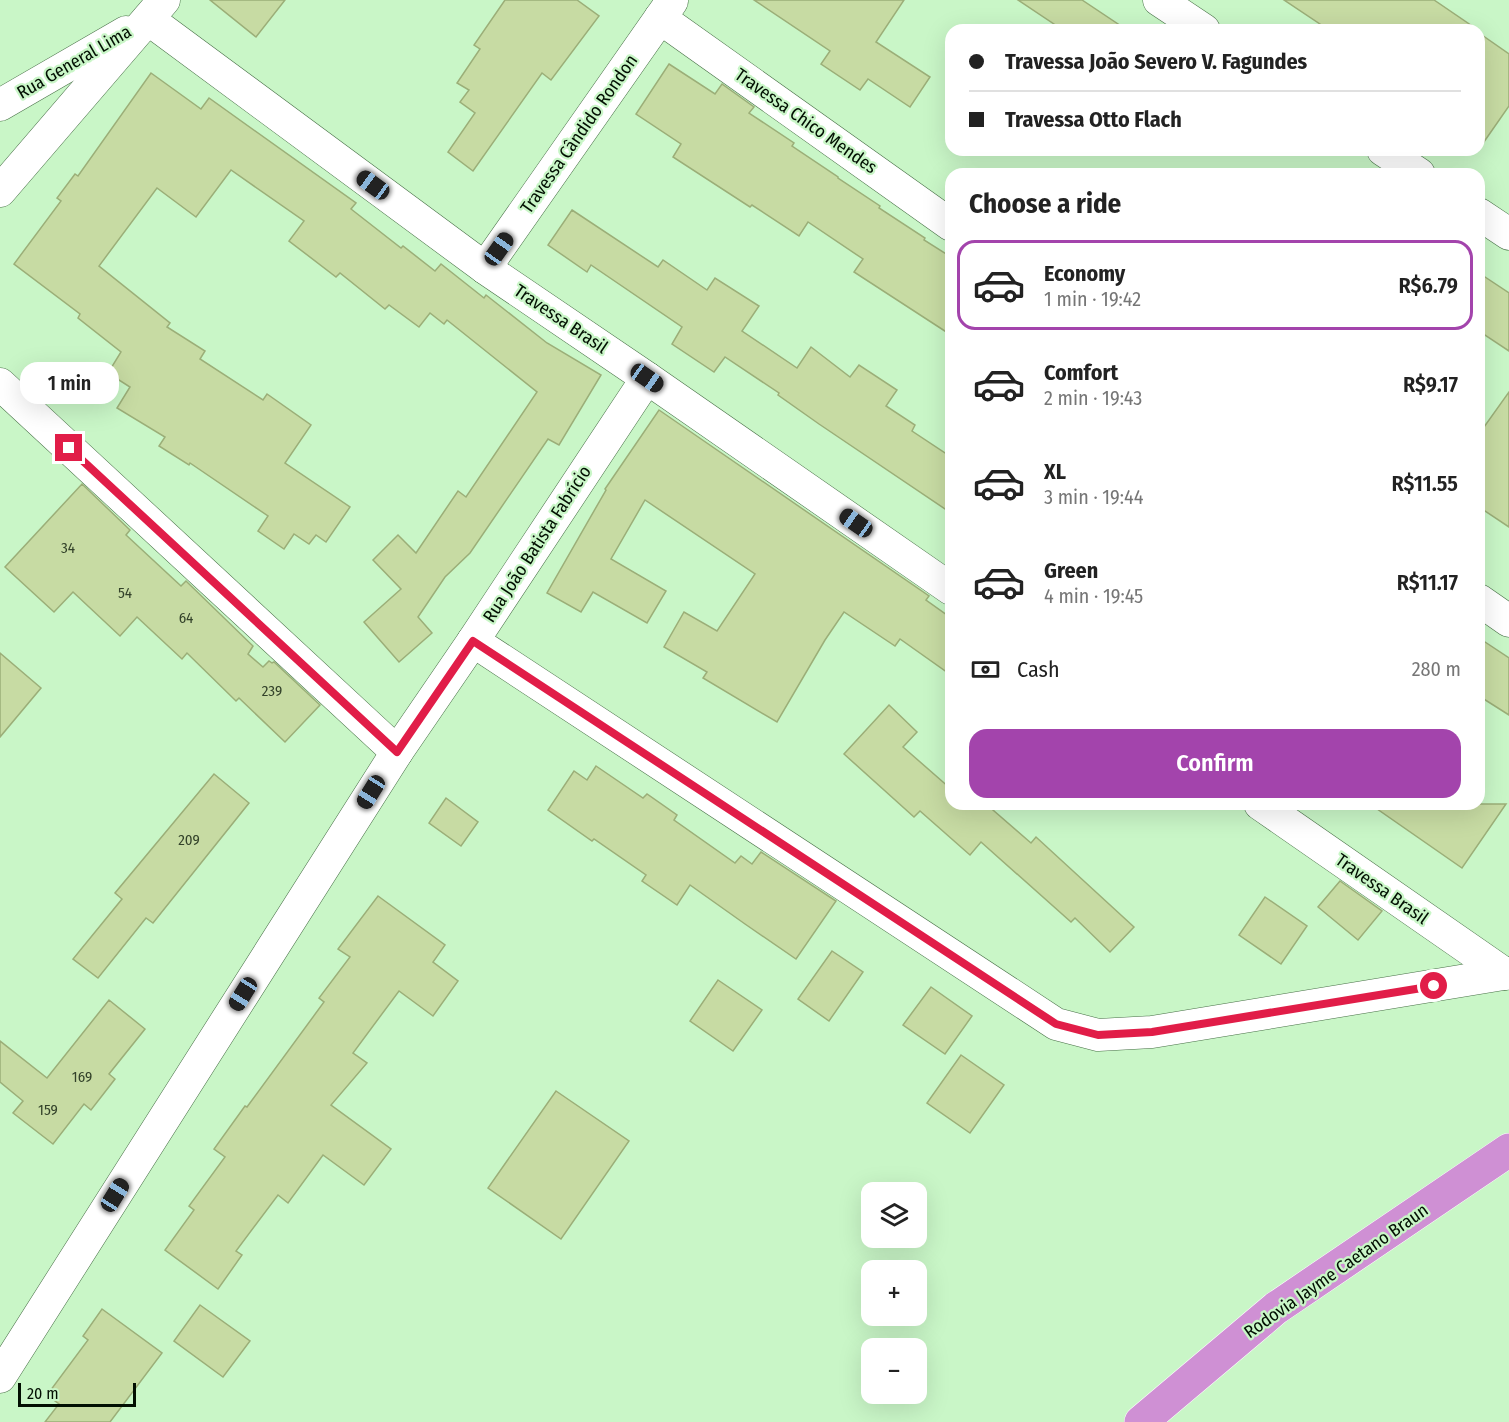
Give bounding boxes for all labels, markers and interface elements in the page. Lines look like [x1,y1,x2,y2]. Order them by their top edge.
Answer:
street label: Rua General Lima [13,20,135,104]
text: Travessa João Severo V. Fagundes [1005,48,1307,75]
street label: Travessa Cândido Rondon [516,50,642,218]
street label: Travessa Chico Mendes [731,64,882,179]
text: Travessa Otto Flach [1005,106,1182,133]
car [353,167,393,203]
text: Choose a ride [969,188,1121,220]
car [481,229,517,269]
icon: car [972,258,1026,312]
text: Economy [1044,260,1125,287]
text: R$6.79 [1398,272,1458,299]
street label: Travessa Brasil [510,280,612,359]
text: 1 min · 19:42 [1044,287,1141,311]
icon: car [972,357,1026,411]
text: Comfort [1044,359,1118,386]
car [627,360,667,396]
callout: 1 min [20,361,118,403]
text: 1 min [48,371,91,395]
text: R$9.17 [1403,371,1458,398]
text: 2 min · 19:43 [1044,386,1142,410]
route end [55,434,82,461]
icon: car [972,456,1026,510]
text: XL [1044,458,1066,485]
street label: Rua João Batista Fabrício [478,462,596,626]
text: R$11.55 [1391,470,1458,497]
text: 3 min · 19:44 [1044,485,1143,509]
car [836,505,876,541]
house number: 34 [61,539,75,557]
icon: car [972,555,1026,609]
text: Green [1044,557,1098,584]
text: R$11.17 [1397,569,1458,596]
house number: 54 [118,584,132,602]
text: 4 min · 19:45 [1044,584,1143,608]
house number: 64 [179,609,193,627]
icon: cash [969,653,1002,686]
text: Cash [1017,656,1060,683]
text: 280 m [1412,657,1461,681]
house number: 239 [262,682,282,700]
button: Confirm [969,729,1461,798]
car [354,772,388,812]
house number: 209 [178,831,200,849]
street label: Travessa Brasil [1331,849,1433,929]
route start [1420,972,1447,999]
car [226,974,260,1014]
house number: 169 [72,1068,92,1086]
house number: 159 [38,1101,58,1119]
car [98,1175,132,1215]
map controls [861,1182,927,1404]
button: layers [861,1182,927,1248]
street label: Rodovia Jayme Caetano Braun [1240,1199,1432,1343]
button: + [861,1260,927,1326]
button: − [861,1338,927,1404]
scale bar [18,1380,136,1408]
text: 20 m [27,1384,58,1403]

